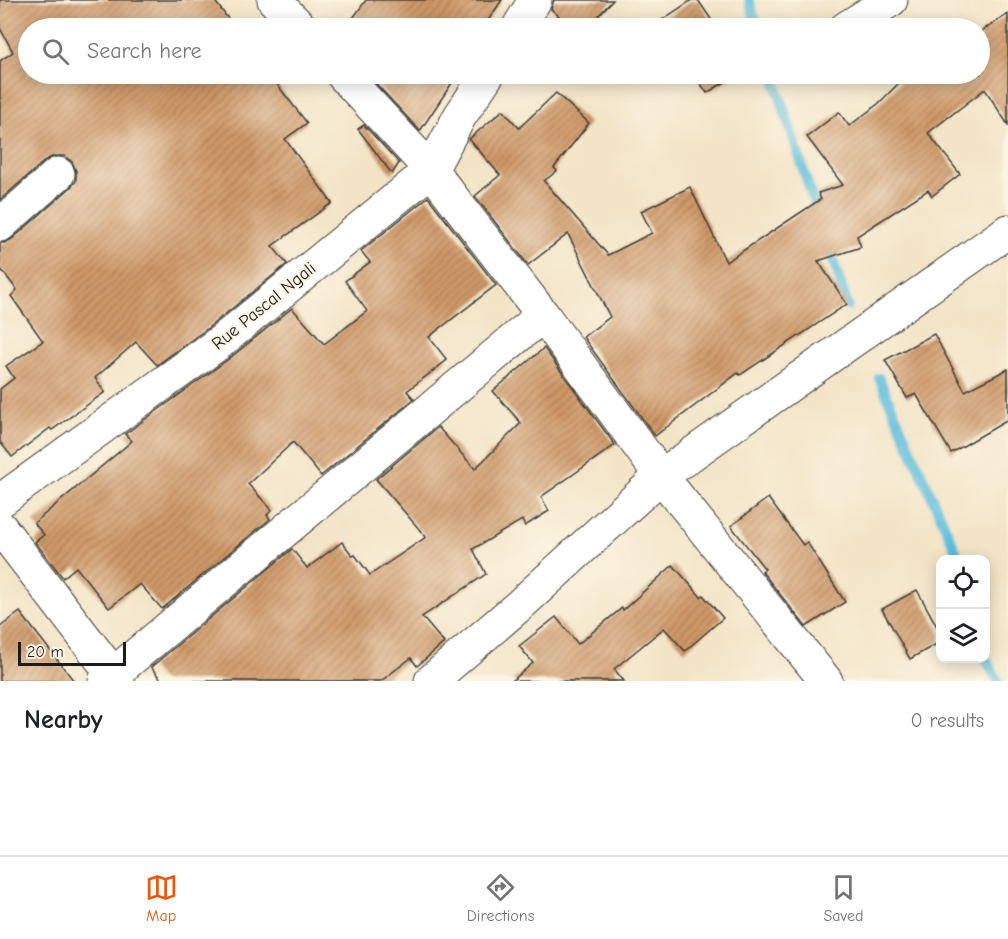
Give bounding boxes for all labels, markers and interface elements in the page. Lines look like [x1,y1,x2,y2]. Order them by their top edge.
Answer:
search box [18,18,990,84]
icon: search [39,35,72,68]
text: Search here [87,38,202,64]
street label: Rue Pascal Ngali [208,258,320,354]
map controls [936,555,990,663]
button: locate [936,555,990,609]
button: layers [936,609,990,663]
scale bar [18,639,126,666]
text: 20 m [27,643,64,661]
text: Nearby [24,705,103,735]
text: 0 results [911,709,984,732]
tab: Map [145,871,178,925]
tab: Directions [467,871,534,925]
tab: Saved [823,871,863,925]

